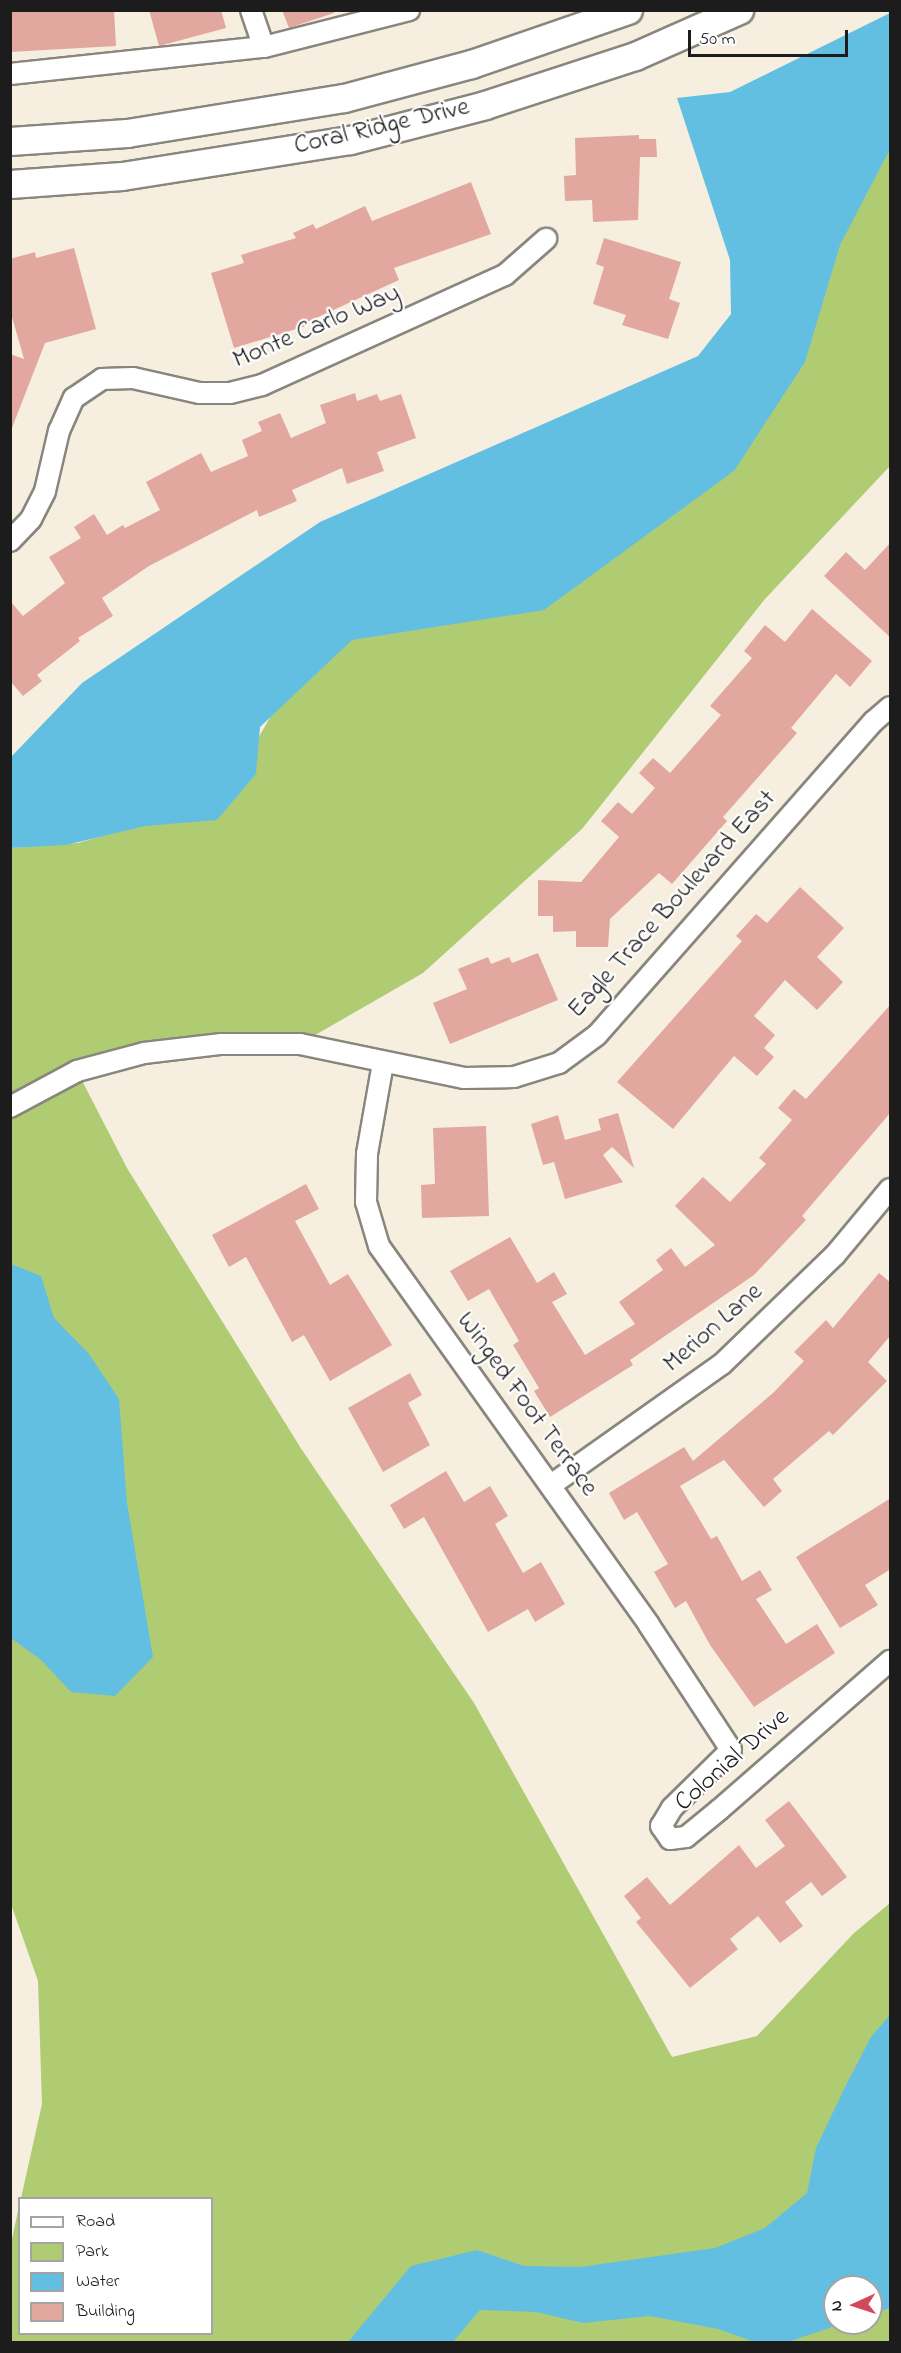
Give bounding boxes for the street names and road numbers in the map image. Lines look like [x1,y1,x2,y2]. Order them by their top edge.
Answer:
street label: Coral Ridge Drive [291,93,473,163]
street label: Monte Carlo Way [229,279,405,377]
street label: Eagle Trace Boulevard East [562,784,784,1026]
street label: Merion Lane [658,1277,770,1381]
street label: Winged Foot Terrace [449,1307,603,1503]
street label: Colonial Drive [669,1703,797,1819]

